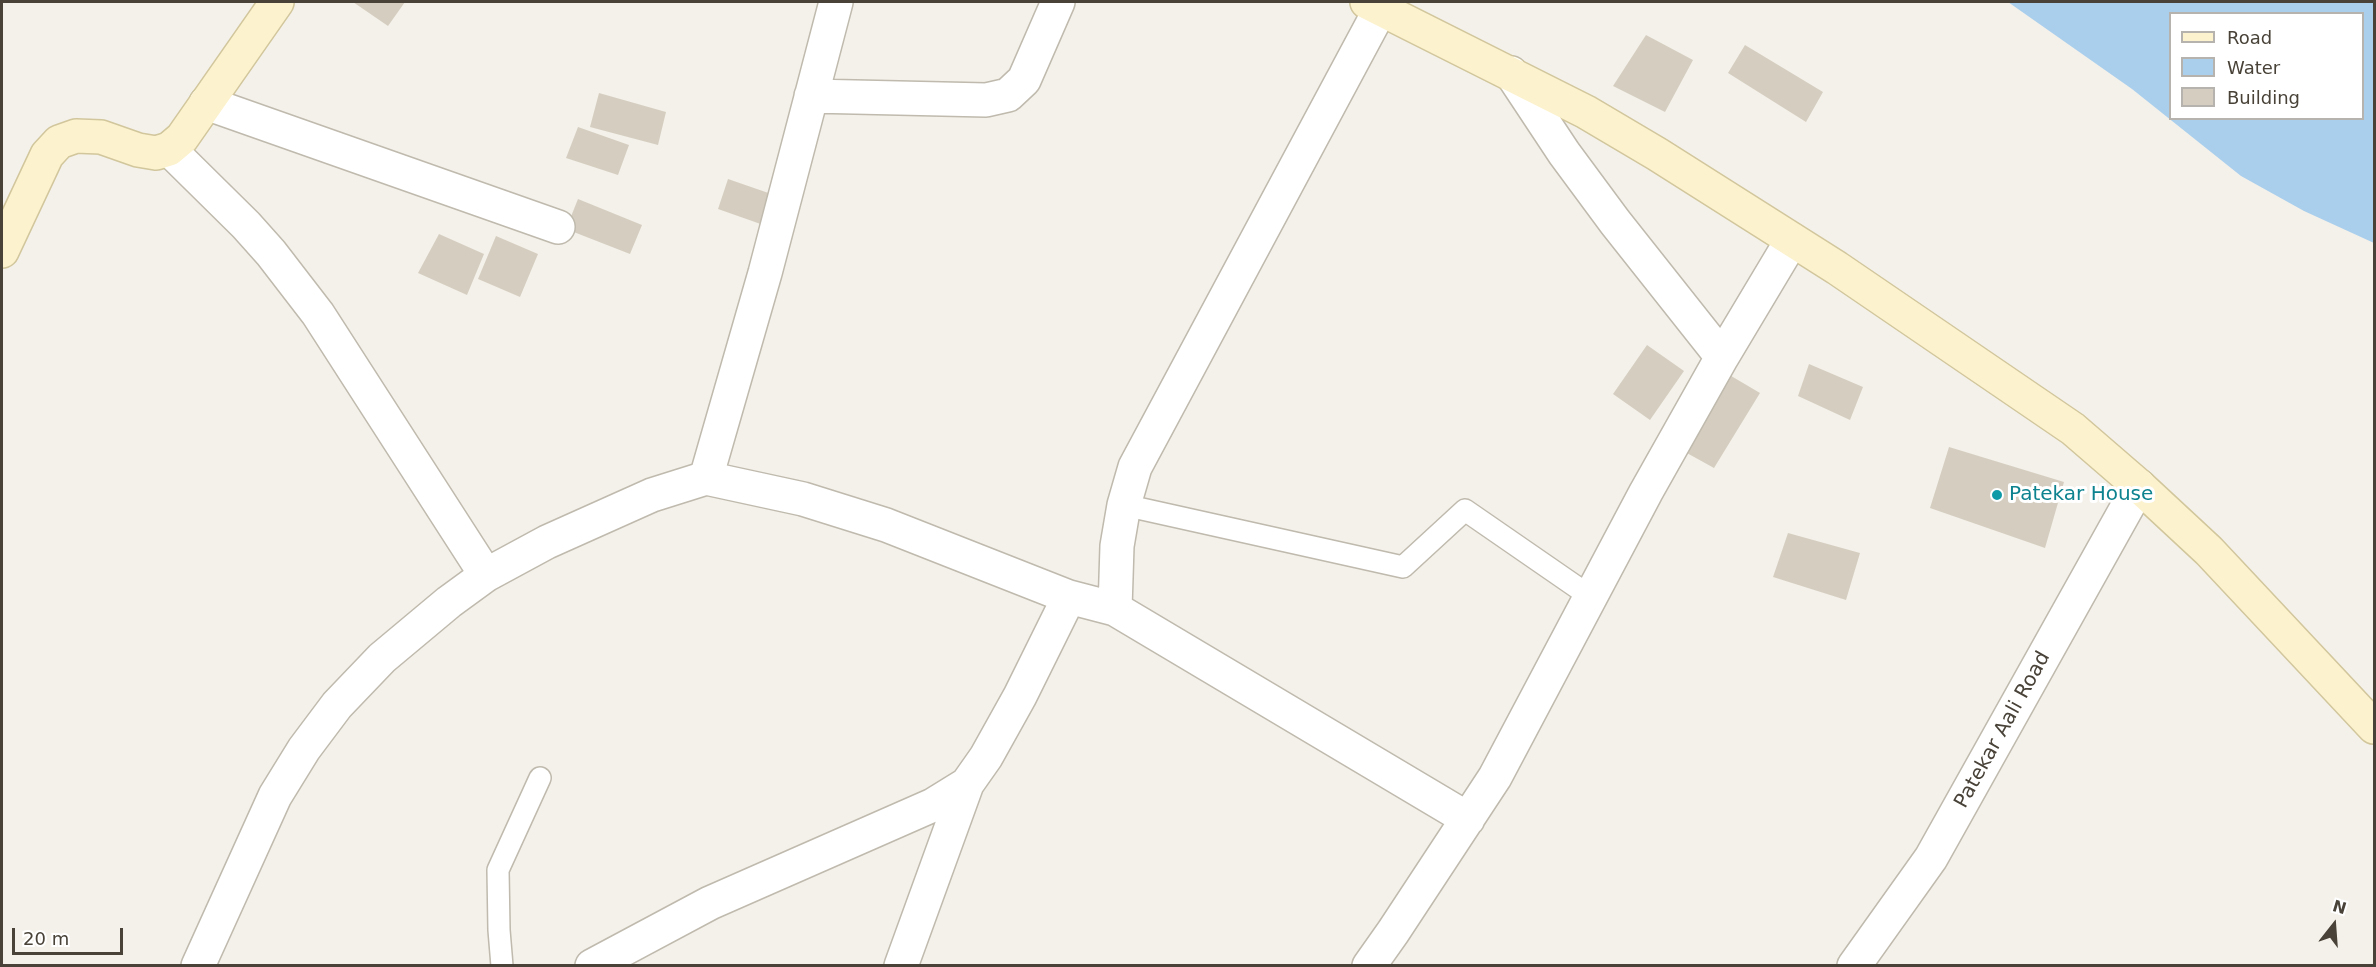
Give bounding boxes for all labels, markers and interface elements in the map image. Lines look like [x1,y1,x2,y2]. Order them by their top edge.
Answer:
legend [2169,12,2364,120]
text: Road [2227,27,2272,48]
text: Water [2227,57,2280,78]
text: Building [2227,87,2300,108]
place label: Patekar House [2009,483,2153,507]
marker: Patekar House [1990,488,2004,502]
street label: Patekar Aali Road [1950,648,2056,812]
north arrow [2304,895,2364,955]
text: N [2330,896,2349,918]
scale bar [15,916,126,954]
text: 20 m [23,928,69,949]

